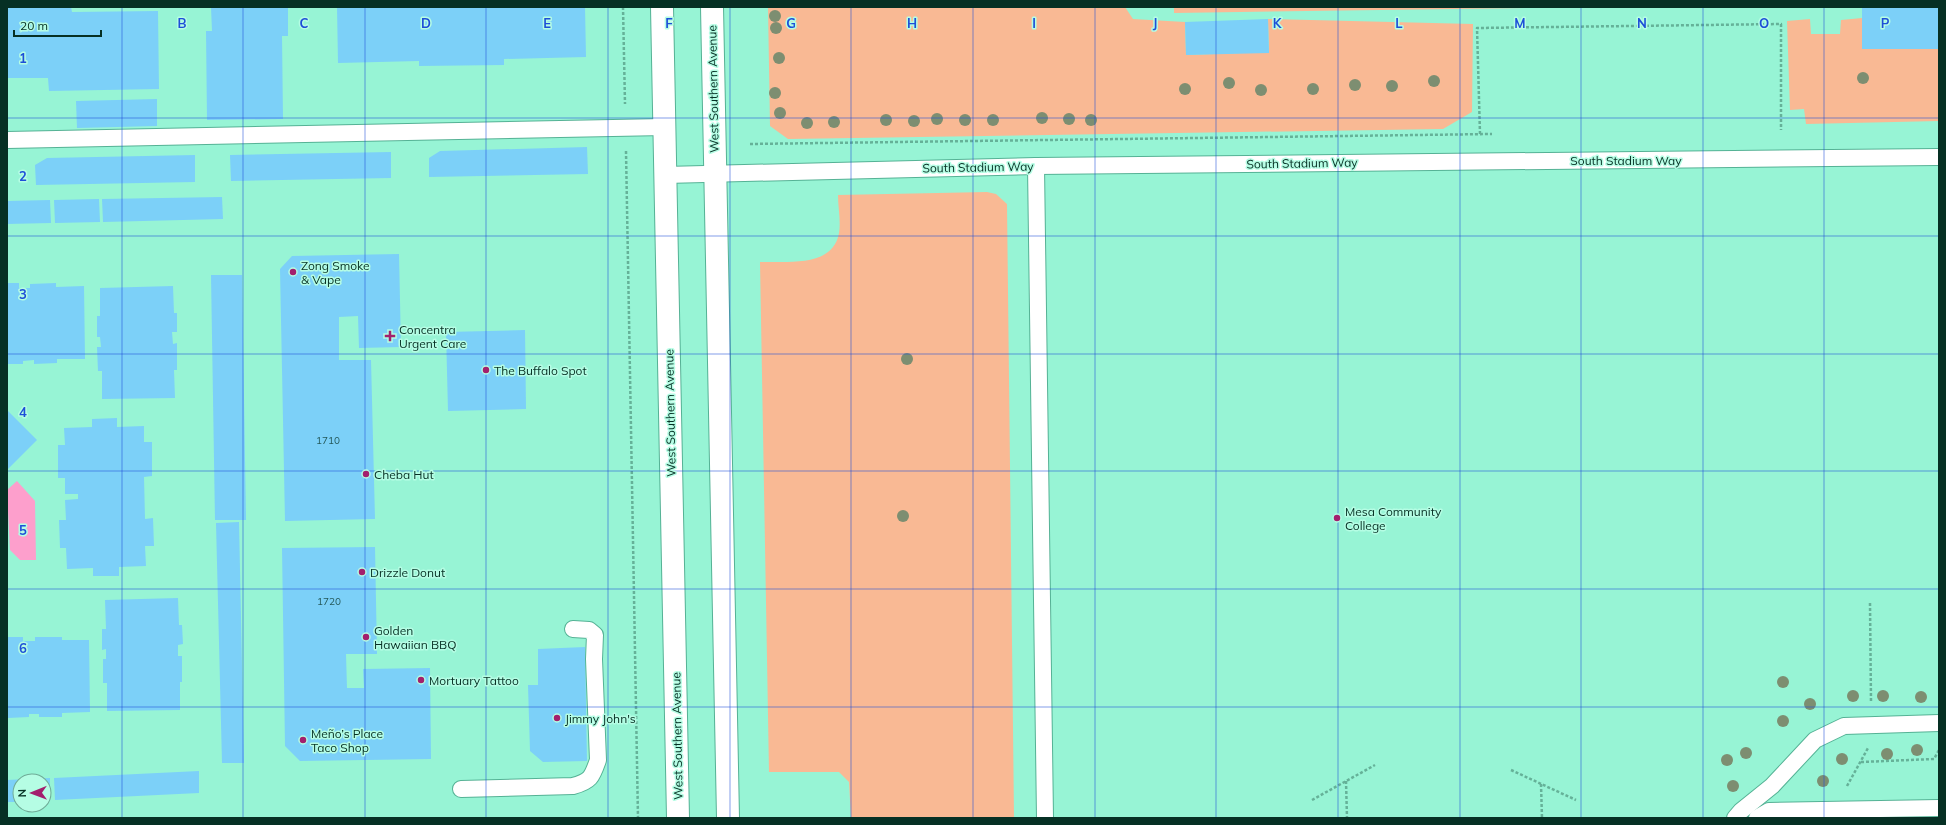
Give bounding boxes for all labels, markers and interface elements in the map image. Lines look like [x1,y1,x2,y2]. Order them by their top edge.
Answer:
scale bar [14,12,101,38]
text: B [178,15,187,31]
text: C [300,15,309,31]
text: D [421,15,431,31]
text: E [543,15,551,31]
text: F [665,15,673,31]
text: G [786,15,796,31]
text: H [907,15,917,31]
text: I [1032,15,1036,31]
text: J [1153,15,1157,31]
text: K [1273,15,1283,31]
text: L [1395,15,1403,31]
text: M [1514,15,1526,31]
text: N [1637,15,1647,31]
text: O [1759,15,1769,31]
text: P [1881,15,1890,31]
text: 20 m [20,18,48,33]
street label: West Southern Avenue [704,25,722,153]
text: 1 [19,50,27,66]
street label: South Stadium Way [1570,153,1682,168]
street label: South Stadium Way [1246,155,1358,171]
street label: South Stadium Way [922,159,1034,175]
text: 2 [19,168,27,184]
place label: Zong Smoke & Vape [301,258,370,287]
marker: Zong Smoke & Vape [288,267,298,277]
text: 3 [19,286,27,302]
place label: Concentra Urgent Care [399,322,466,351]
marker: Concentra Urgent Care [384,330,396,342]
street label: West Southern Avenue [661,349,679,477]
place label: The Buffalo Spot [494,363,587,378]
marker: The Buffalo Spot [481,365,491,375]
text: 4 [19,404,27,420]
house number: 1710 [316,434,340,447]
place label: Cheba Hut [374,467,434,482]
marker: Cheba Hut [361,469,371,479]
place label: Mesa Community College [1345,504,1442,533]
marker: Mesa Community College [1332,513,1342,523]
text: 5 [19,522,27,538]
place label: Drizzle Donut [370,565,445,580]
marker: Drizzle Donut [357,567,367,577]
house number: 1720 [317,595,341,608]
place label: Golden Hawaiian BBQ [374,623,457,652]
marker: Golden Hawaiian BBQ [361,632,371,642]
text: 6 [19,640,27,656]
street label: West Southern Avenue [668,672,686,800]
place label: Mortuary Tattoo [429,673,519,688]
marker: Mortuary Tattoo [416,675,426,685]
place label: Jimmy John's [565,711,636,726]
marker: Jimmy John's [552,713,562,723]
place label: Meño’s Place Taco Shop [311,726,383,755]
marker: Meño’s Place Taco Shop [298,735,308,745]
north arrow [12,773,52,813]
text: N [15,789,29,797]

